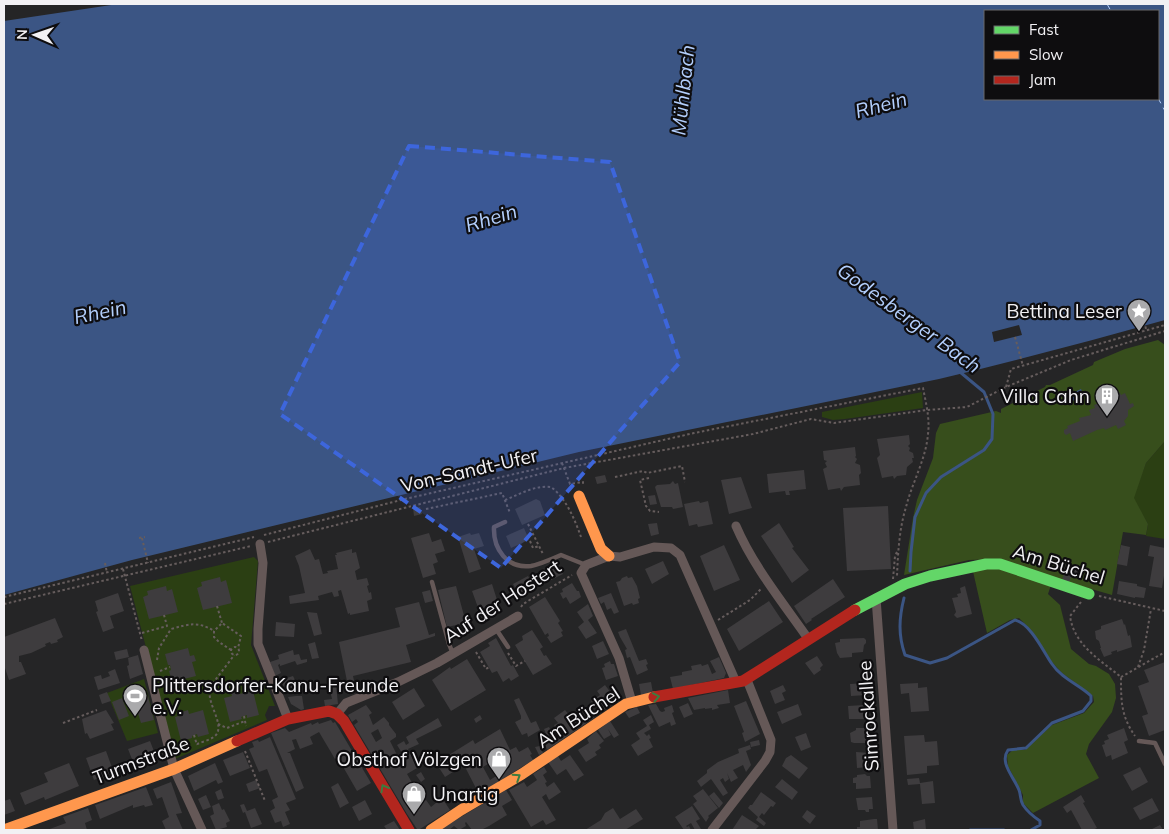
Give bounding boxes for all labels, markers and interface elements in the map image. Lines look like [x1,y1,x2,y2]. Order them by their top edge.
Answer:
north arrow [10,10,60,60]
legend [984,10,1159,100]
text: Fast [1029,20,1059,39]
text: N [13,29,31,40]
water label: Mühlbach [665,43,700,136]
text: Slow [1029,45,1063,64]
text: Jam [1029,70,1056,89]
water label: Rhein [852,86,910,123]
water label: Rhein [462,198,520,237]
water label: Godesberger Bach [833,257,986,378]
water label: Rhein [71,294,128,329]
place icon: Bettina Leser [1126,298,1152,332]
place label: Bettina Leser [1006,299,1122,323]
building icon: Villa Cahn [1094,383,1120,417]
place label: Villa Cahn [1000,384,1090,408]
street label: Von-Sandt-Ufer [398,443,540,497]
street label: Am Büchel [1010,539,1108,589]
street label: Auf der Hostert [439,554,566,648]
street label: Simrockallee [852,660,884,772]
place label: Plittersdorfer-Kanu-Freunde e.V. [152,673,399,719]
street label: Am Büchel [532,681,624,753]
sports icon: Plittersdorfer-Kanu-Freunde e.V. [122,683,148,717]
one-way arrow [652,692,661,702]
street label: Turmstraße [89,731,193,789]
shop icon: Obsthof Völzgen [486,746,512,780]
place label: Obsthof Völzgen [337,747,482,771]
one-way arrow [512,774,521,783]
shop icon: Unartig [401,781,427,815]
place label: Unartig [432,782,498,806]
one-way arrow [381,785,391,794]

